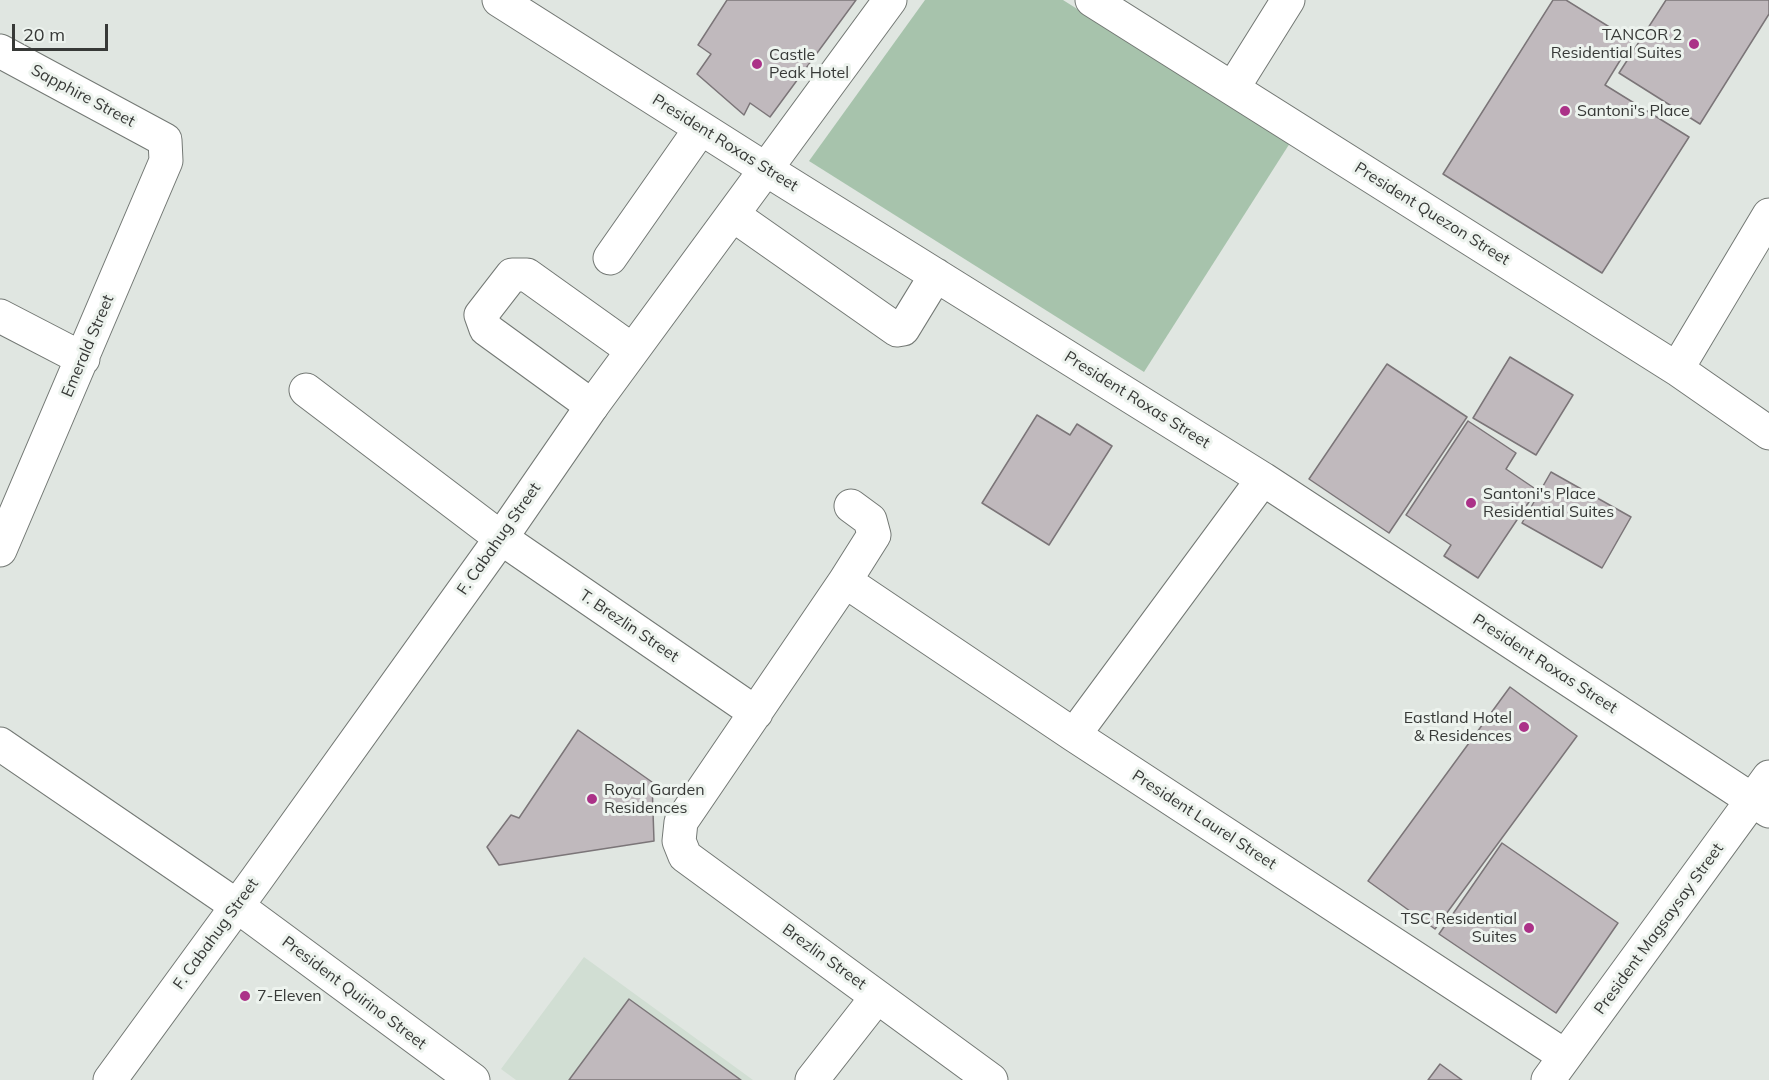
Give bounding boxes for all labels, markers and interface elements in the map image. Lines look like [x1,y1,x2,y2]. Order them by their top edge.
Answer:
scale bar [15,12,111,50]
text: 20 m [23,23,65,46]
place label: TANCOR 2 Residential Suites [1551,25,1682,63]
marker: TANCOR 2 Residential Suites [1687,37,1701,51]
place label: Castle Peak Hotel [769,45,849,83]
marker: Castle Peak Hotel [750,57,764,71]
street label: Sapphire Street [28,61,138,131]
street label: President Roxas Street [649,90,801,196]
place label: Santoni's Place [1577,101,1690,121]
marker: Santoni's Place [1558,104,1572,118]
street label: President Quezon Street [1351,158,1513,270]
street label: Emerald Street [58,292,118,400]
street label: President Roxas Street [1061,347,1213,453]
street label: F. Cabahug Street [453,479,545,599]
place label: Santoni's Place Residential Suites [1483,484,1614,522]
marker: Santoni's Place Residential Suites [1464,496,1478,510]
street label: T. Brezlin Street [576,586,682,666]
street label: President Roxas Street [1469,610,1621,718]
place label: Eastland Hotel & Residences [1404,708,1512,746]
marker: Eastland Hotel & Residences [1517,720,1531,734]
street label: President Laurel Street [1128,766,1280,874]
place label: Royal Garden Residences [604,780,705,818]
marker: Royal Garden Residences [585,792,599,806]
street label: President Magsaysay Street [1590,840,1728,1018]
street label: F. Cabahug Street [169,875,263,993]
place label: TSC Residential Suites [1401,909,1517,947]
street label: Brezlin Street [778,920,870,994]
marker: TSC Residential Suites [1522,921,1536,935]
street label: President Quirino Street [278,932,430,1054]
place label: 7-Eleven [257,986,322,1006]
marker: 7-Eleven [238,989,252,1003]

